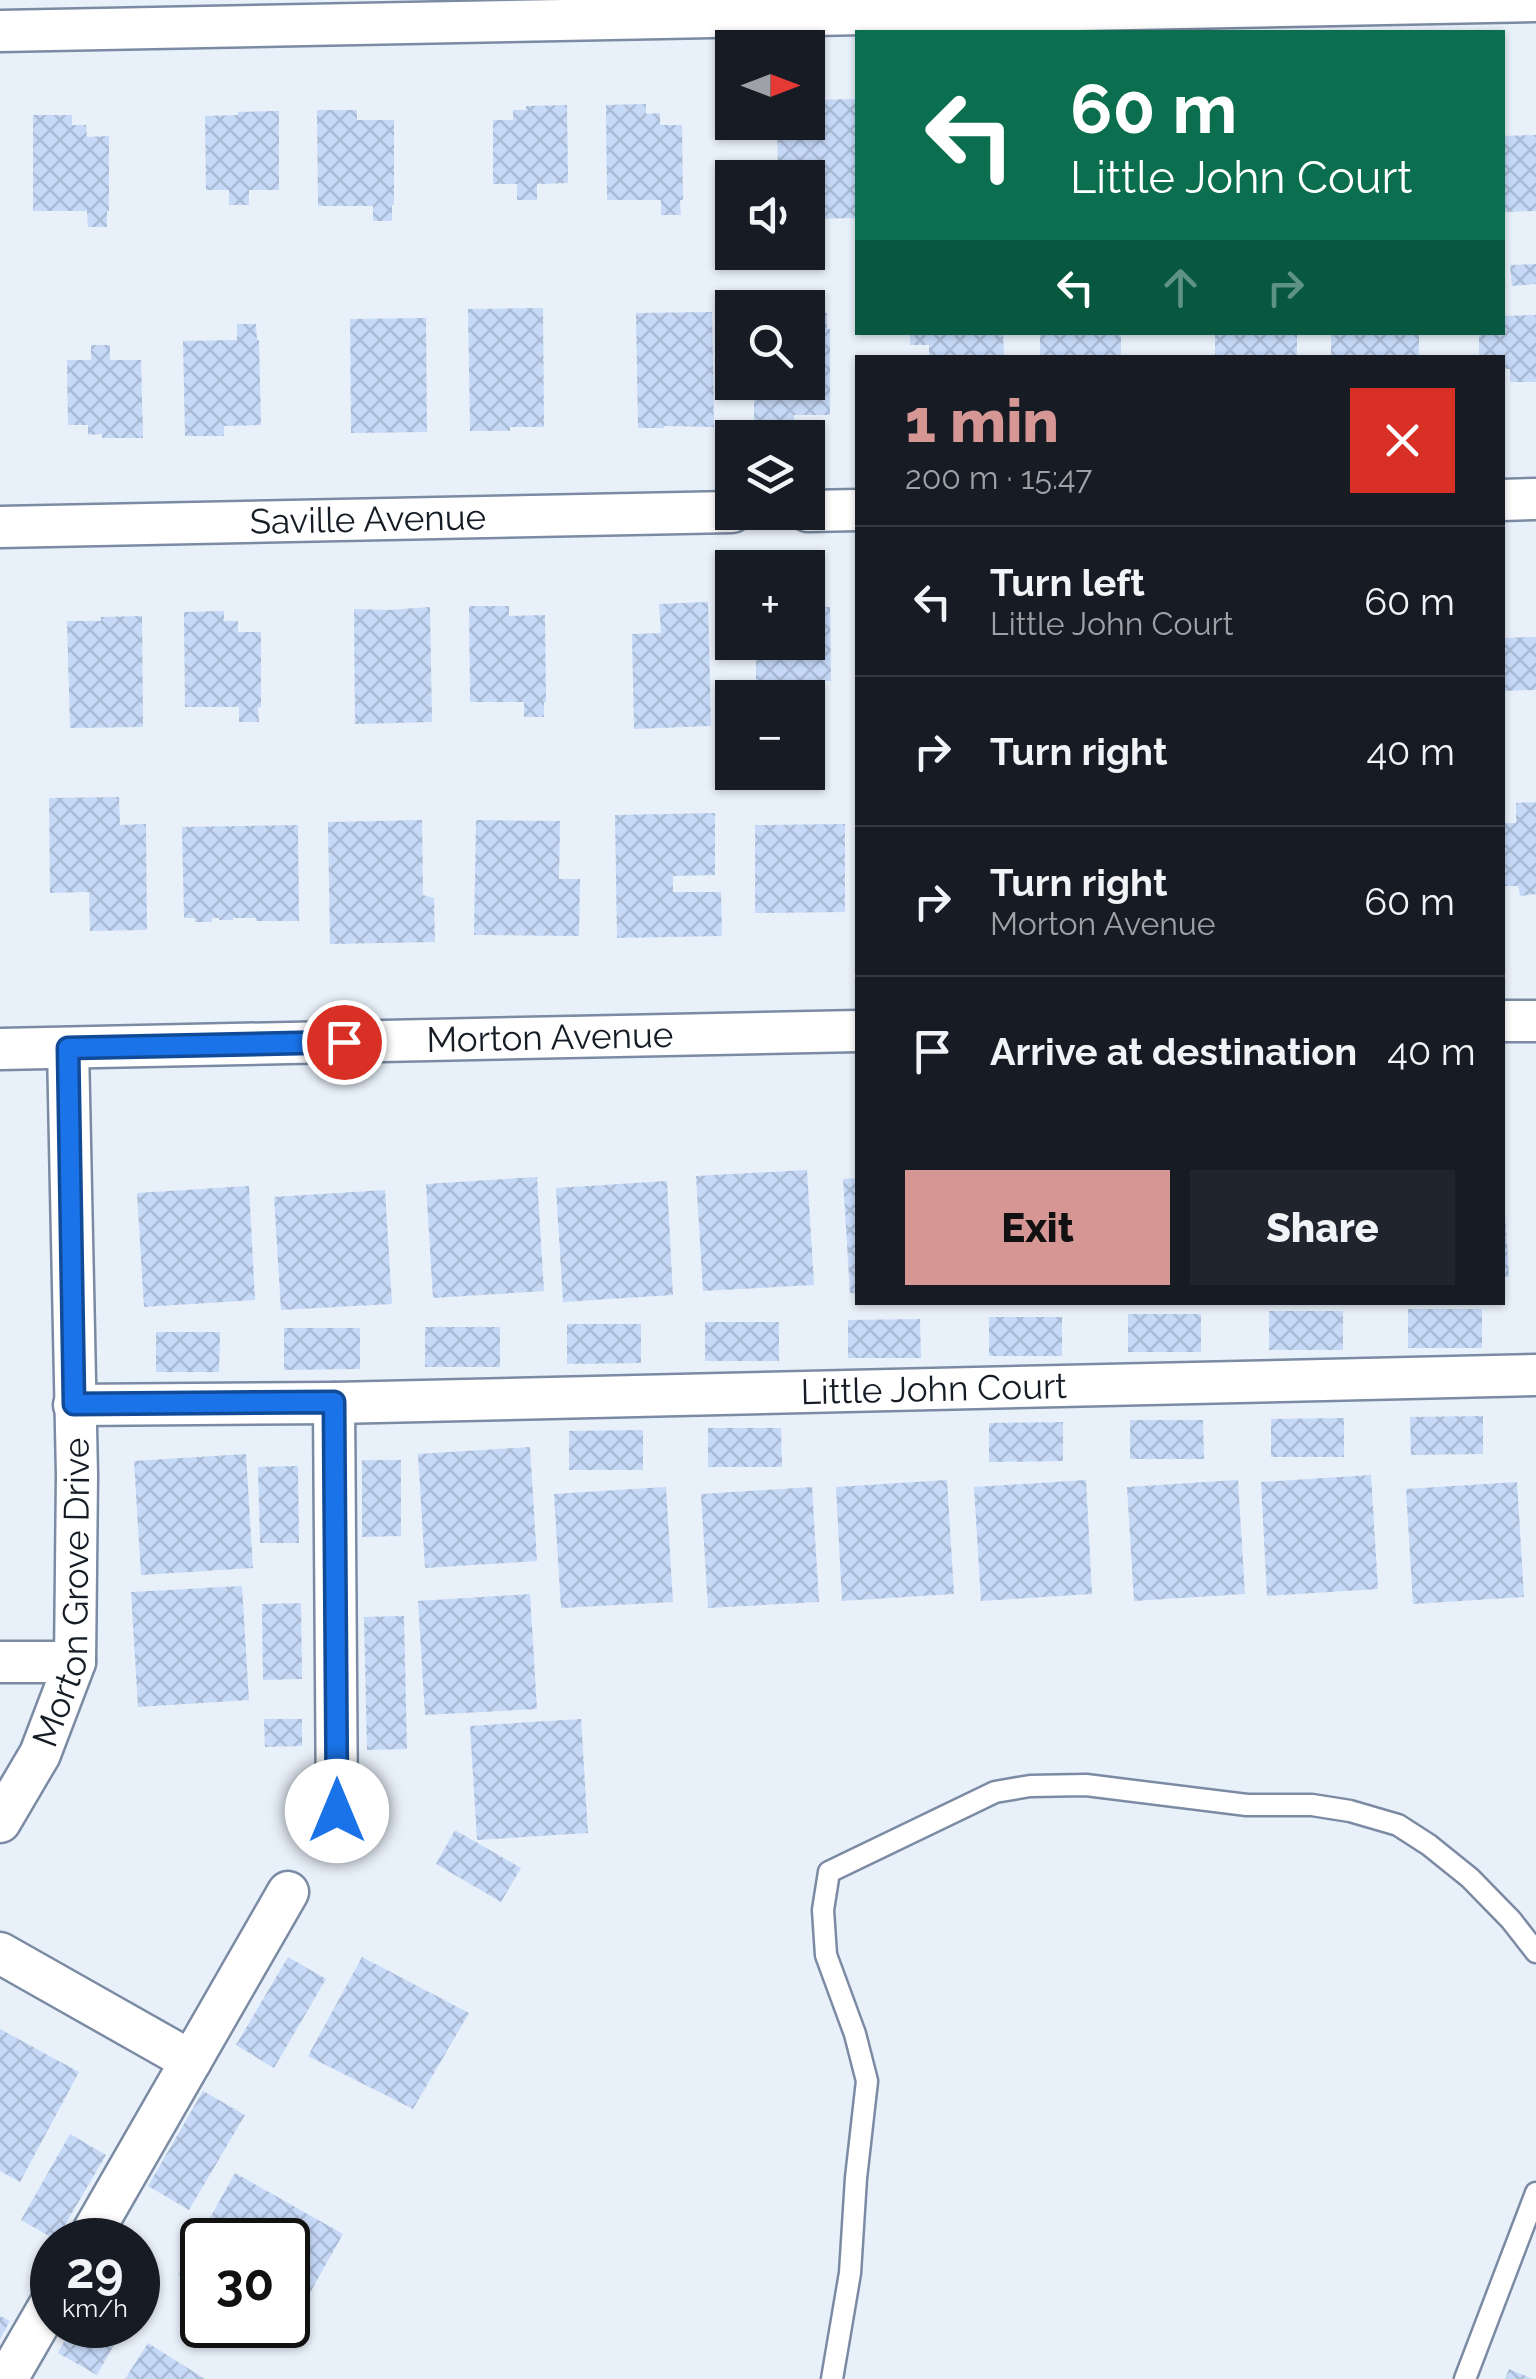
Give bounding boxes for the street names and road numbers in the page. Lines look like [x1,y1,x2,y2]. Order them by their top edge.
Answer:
street label: Saville Avenue [249,496,486,542]
street label: Morton Avenue [426,1014,674,1060]
street label: Little John Court [800,1365,1068,1412]
street label: Morton Grove Drive [24,1437,97,1752]

